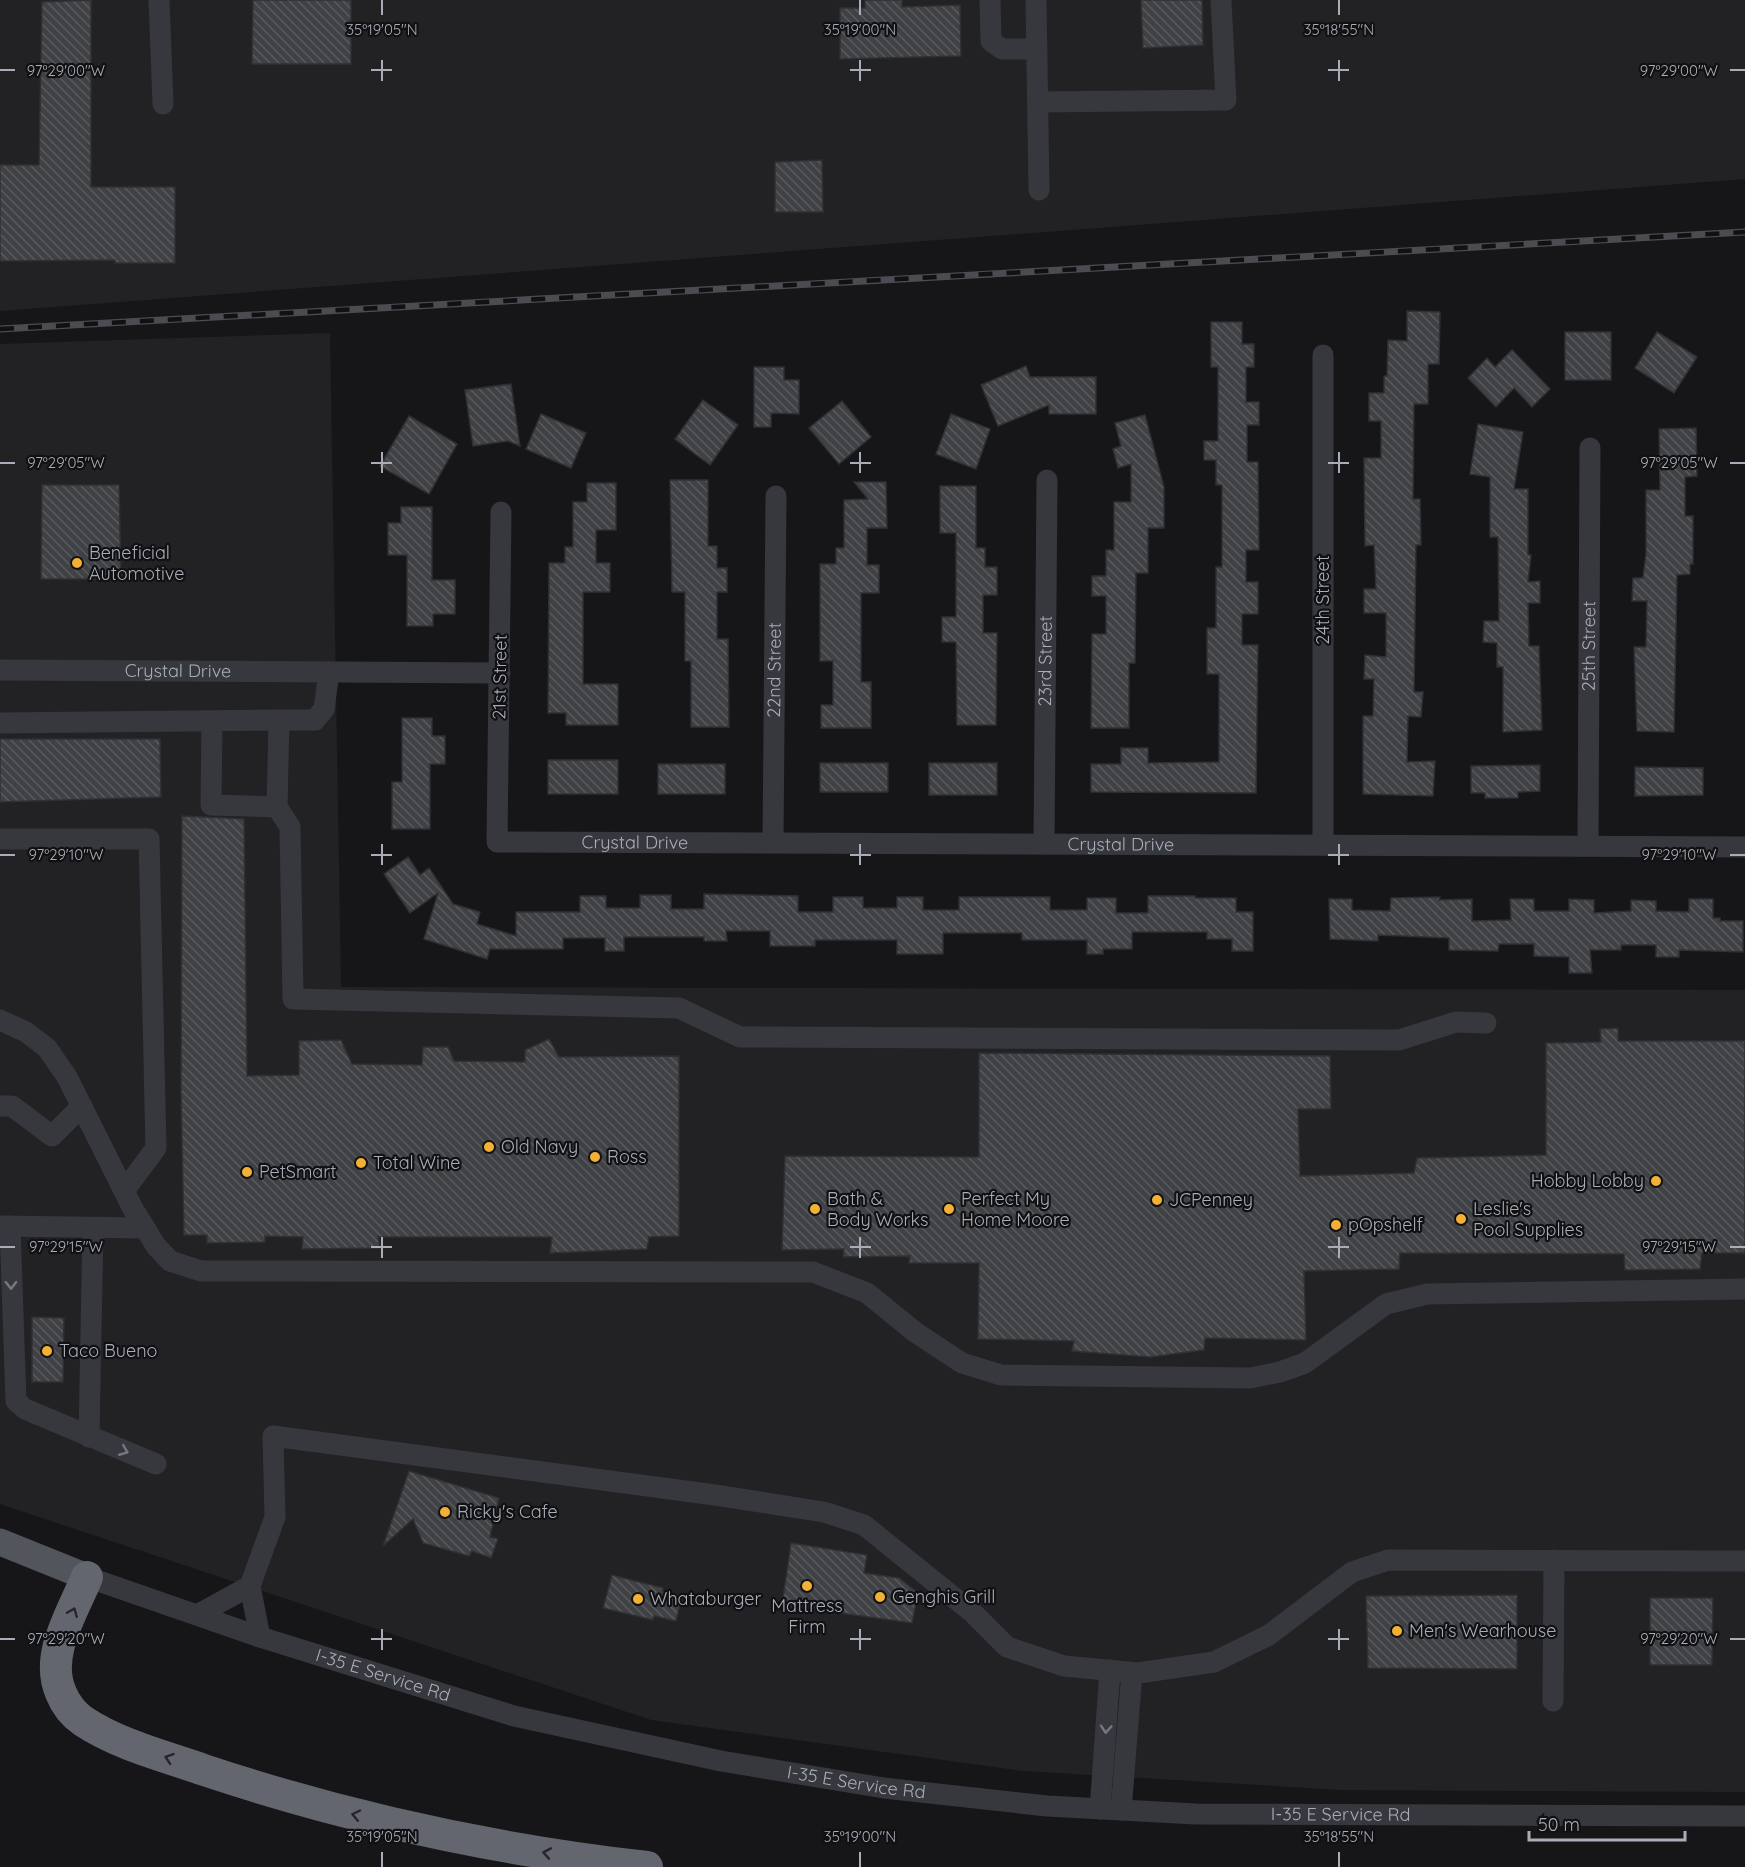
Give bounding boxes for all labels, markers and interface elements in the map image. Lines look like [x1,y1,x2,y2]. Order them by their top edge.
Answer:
text: 35°19'05"N [346,20,418,39]
text: 35°19'00"N [824,20,896,39]
text: 35°18'55"N [1304,20,1374,39]
text: 97°29'00"W [27,61,106,80]
text: 97°29'00"W [1640,61,1719,80]
text: 97°29'05"W [27,453,105,472]
text: 97°29'05"W [1640,453,1718,472]
place label: Beneficial Automotive [89,541,184,585]
street label: 24th Street [1311,555,1334,645]
marker: Beneficial Automotive [70,556,84,570]
street label: 25th Street [1577,601,1600,691]
street label: 23rd Street [1033,615,1057,707]
street label: 22nd Street [762,622,786,718]
street label: 21st Street [487,634,512,720]
street label: Crystal Drive [125,659,231,682]
street label: Crystal Drive [582,830,688,854]
street label: Crystal Drive [1068,832,1174,856]
text: 97°29'10"W [29,845,104,864]
text: 97°29'10"W [1642,845,1717,864]
place label: Old Navy [501,1135,578,1158]
marker: Old Navy [482,1140,496,1154]
place label: Ross [607,1145,647,1168]
marker: Ross [588,1150,602,1164]
place label: Total Wine [373,1151,460,1174]
marker: Total Wine [354,1156,368,1170]
place label: PetSmart [259,1160,336,1183]
marker: PetSmart [240,1165,254,1179]
place label: Hobby Lobby [1531,1169,1644,1192]
marker: Hobby Lobby [1649,1174,1663,1188]
place label: Bath & Body Works [827,1187,929,1231]
place label: Perfect My Home Moore [961,1187,1070,1231]
place label: JCPenney [1169,1188,1253,1211]
marker: JCPenney [1150,1193,1164,1207]
place label: Leslie's Pool Supplies [1473,1197,1583,1241]
marker: Bath & Body Works [808,1202,822,1216]
marker: Perfect My Home Moore [942,1202,956,1216]
marker: Leslie's Pool Supplies [1454,1212,1468,1226]
place label: pOpshelf [1348,1213,1424,1236]
marker: pOpshelf [1329,1218,1343,1232]
text: 97°29'15"W [29,1237,104,1256]
text: 97°29'15"W [1642,1237,1717,1256]
one-way arrow [5,1280,17,1289]
place label: Taco Bueno [59,1339,158,1362]
marker: Taco Bueno [40,1344,54,1358]
one-way arrow [118,1444,129,1456]
place label: Ricky's Cafe [457,1500,558,1523]
marker: Ricky's Cafe [438,1505,452,1519]
marker: Mattress Firm [800,1579,814,1593]
place label: Genghis Grill [892,1585,995,1608]
place label: Whataburger [650,1587,761,1610]
marker: Genghis Grill [873,1590,887,1604]
marker: Whataburger [631,1592,645,1606]
place label: Mattress Firm [771,1594,843,1638]
one-way arrow [66,1607,78,1618]
place label: Men's Wearhouse [1409,1619,1556,1642]
marker: Men's Wearhouse [1390,1624,1404,1638]
text: 97°29'20"W [27,1629,105,1648]
text: 97°29'20"W [1640,1629,1718,1648]
street label: I-35 E Service Rd [313,1643,453,1707]
one-way arrow [1100,1724,1113,1733]
one-way arrow [164,1753,175,1765]
street label: I-35 E Service Rd [785,1760,927,1804]
street label: I-35 E Service Rd [1271,1802,1411,1826]
scale bar [1529,1804,1685,1842]
one-way arrow [351,1809,361,1822]
text: 50 m [1538,1813,1580,1836]
text: 35°19'05"N [346,1827,418,1846]
text: 35°19'00"N [824,1827,896,1846]
text: 35°18'55"N [1304,1827,1374,1846]
one-way arrow [542,1848,552,1860]

